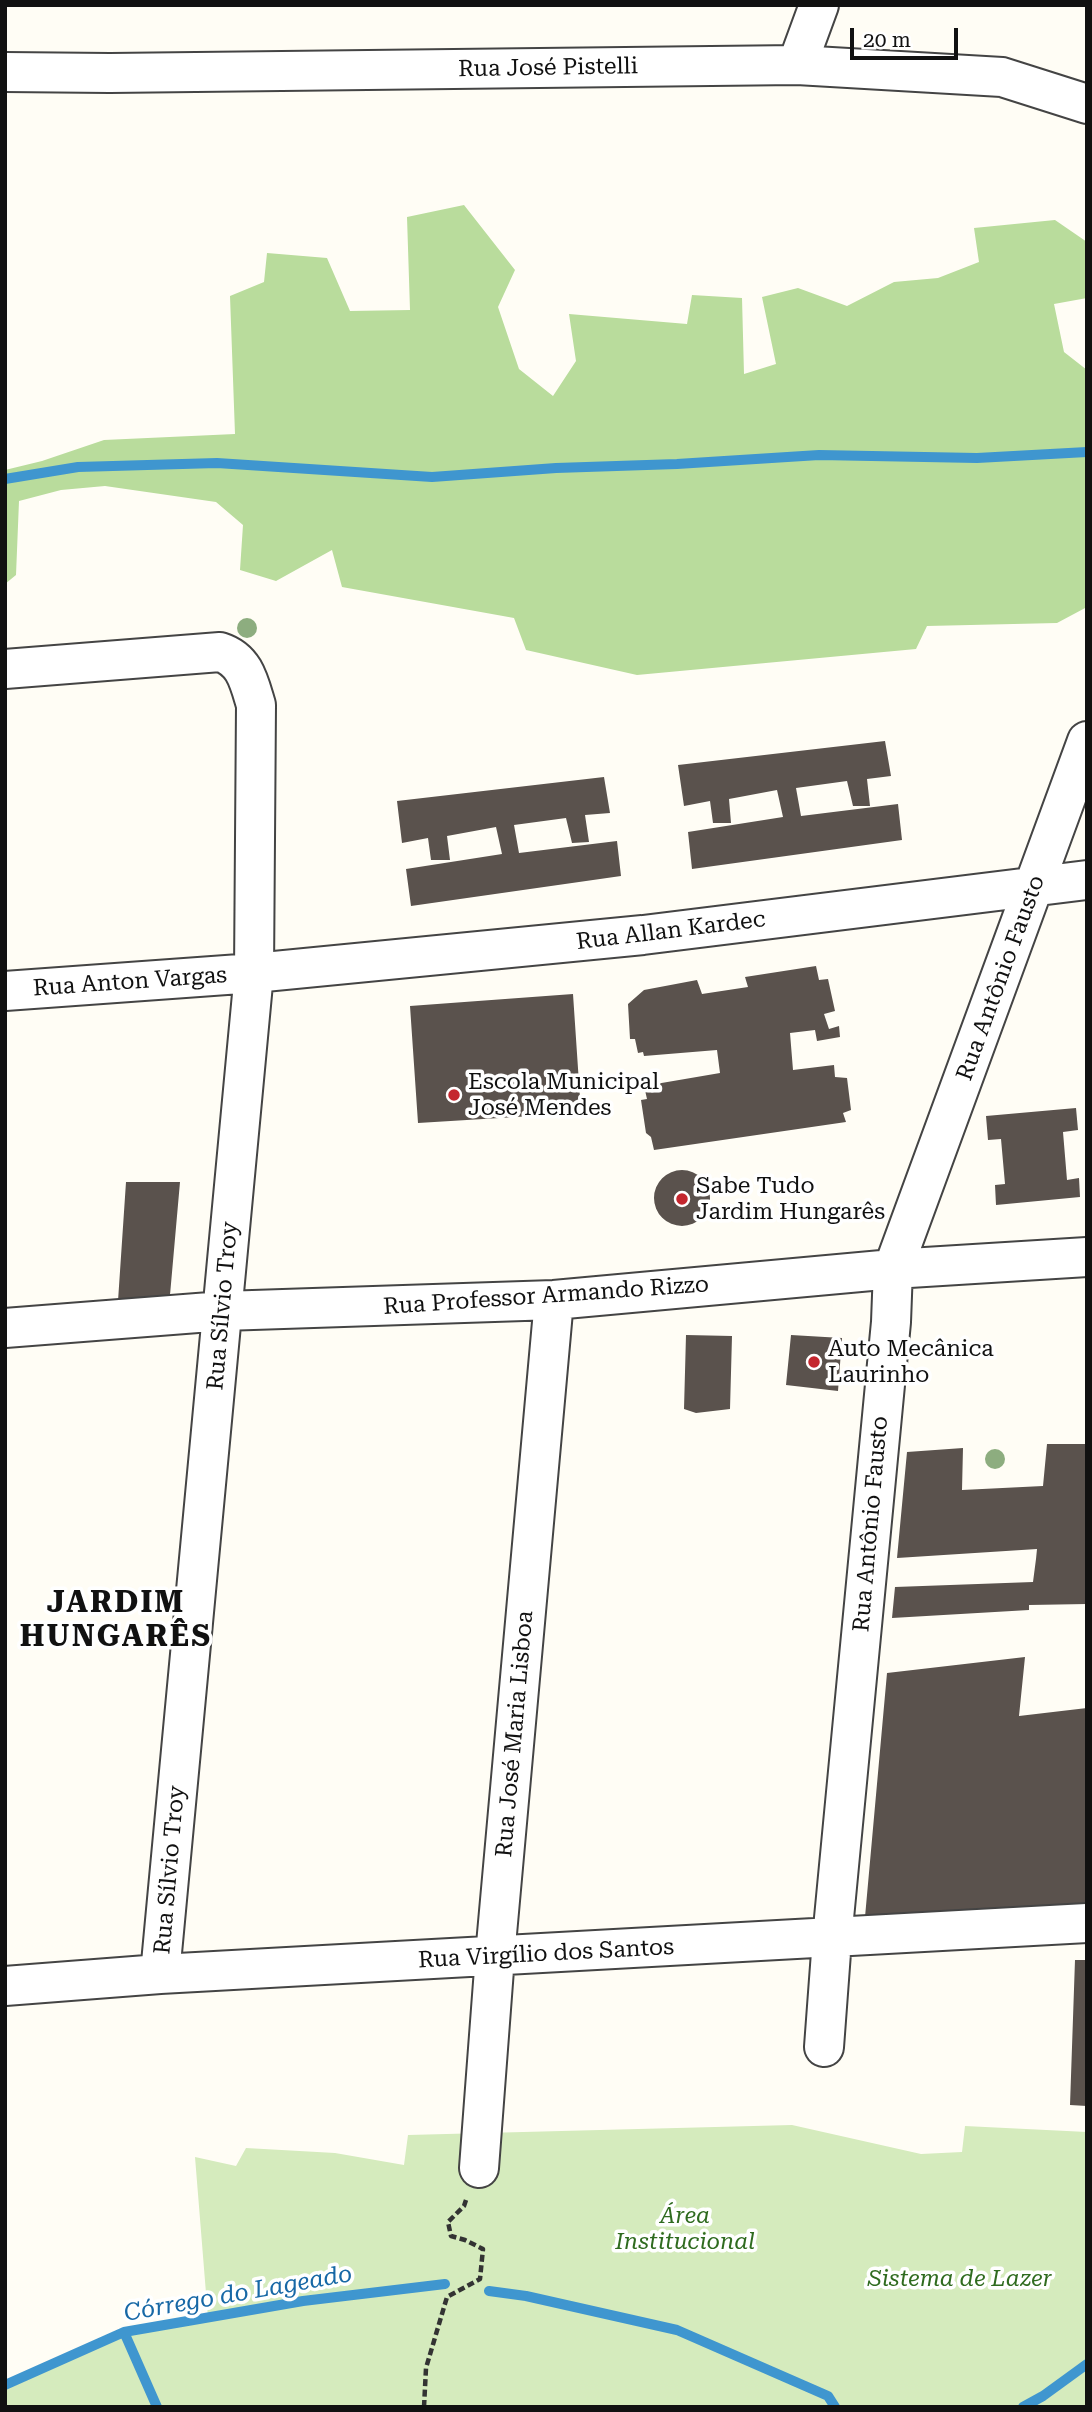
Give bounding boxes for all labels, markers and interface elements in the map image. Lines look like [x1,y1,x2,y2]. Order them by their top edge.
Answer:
scale bar [854,14,962,58]
text: 20 m [863,28,911,52]
street label: Rua José Pistelli [458,53,638,83]
street label: Rua Antônio Fausto [951,872,1051,1084]
street label: Rua Allan Kardec [575,906,767,956]
street label: Rua Anton Vargas [32,961,228,1003]
place label: Escola Municipal José Mendes [468,1068,659,1122]
marker: Escola Municipal José Mendes [446,1087,462,1103]
place label: Sabe Tudo Jardim Hungarês [696,1172,885,1226]
marker: Sabe Tudo Jardim Hungarês [674,1191,690,1207]
street label: Rua Sílvio Troy [202,1221,244,1391]
street label: Rua Professor Armando Rizzo [382,1271,710,1321]
place label: Auto Mecânica Laurinho [828,1335,994,1389]
marker: Auto Mecânica Laurinho [806,1354,822,1370]
street label: Rua Antônio Fausto [848,1415,894,1633]
district label: JARDIM HUNGARÊS [21,1585,211,1656]
street label: Rua José Maria Lisboa [490,1610,540,1858]
street label: Rua Sílvio Troy [149,1785,191,1955]
street label: Rua Virgílio dos Santos [417,1934,675,1974]
park label: Área Institucional [615,2202,755,2256]
water label: Córrego do Lageado [122,2260,354,2328]
park label: Sistema de Lazer [868,2265,1052,2293]

